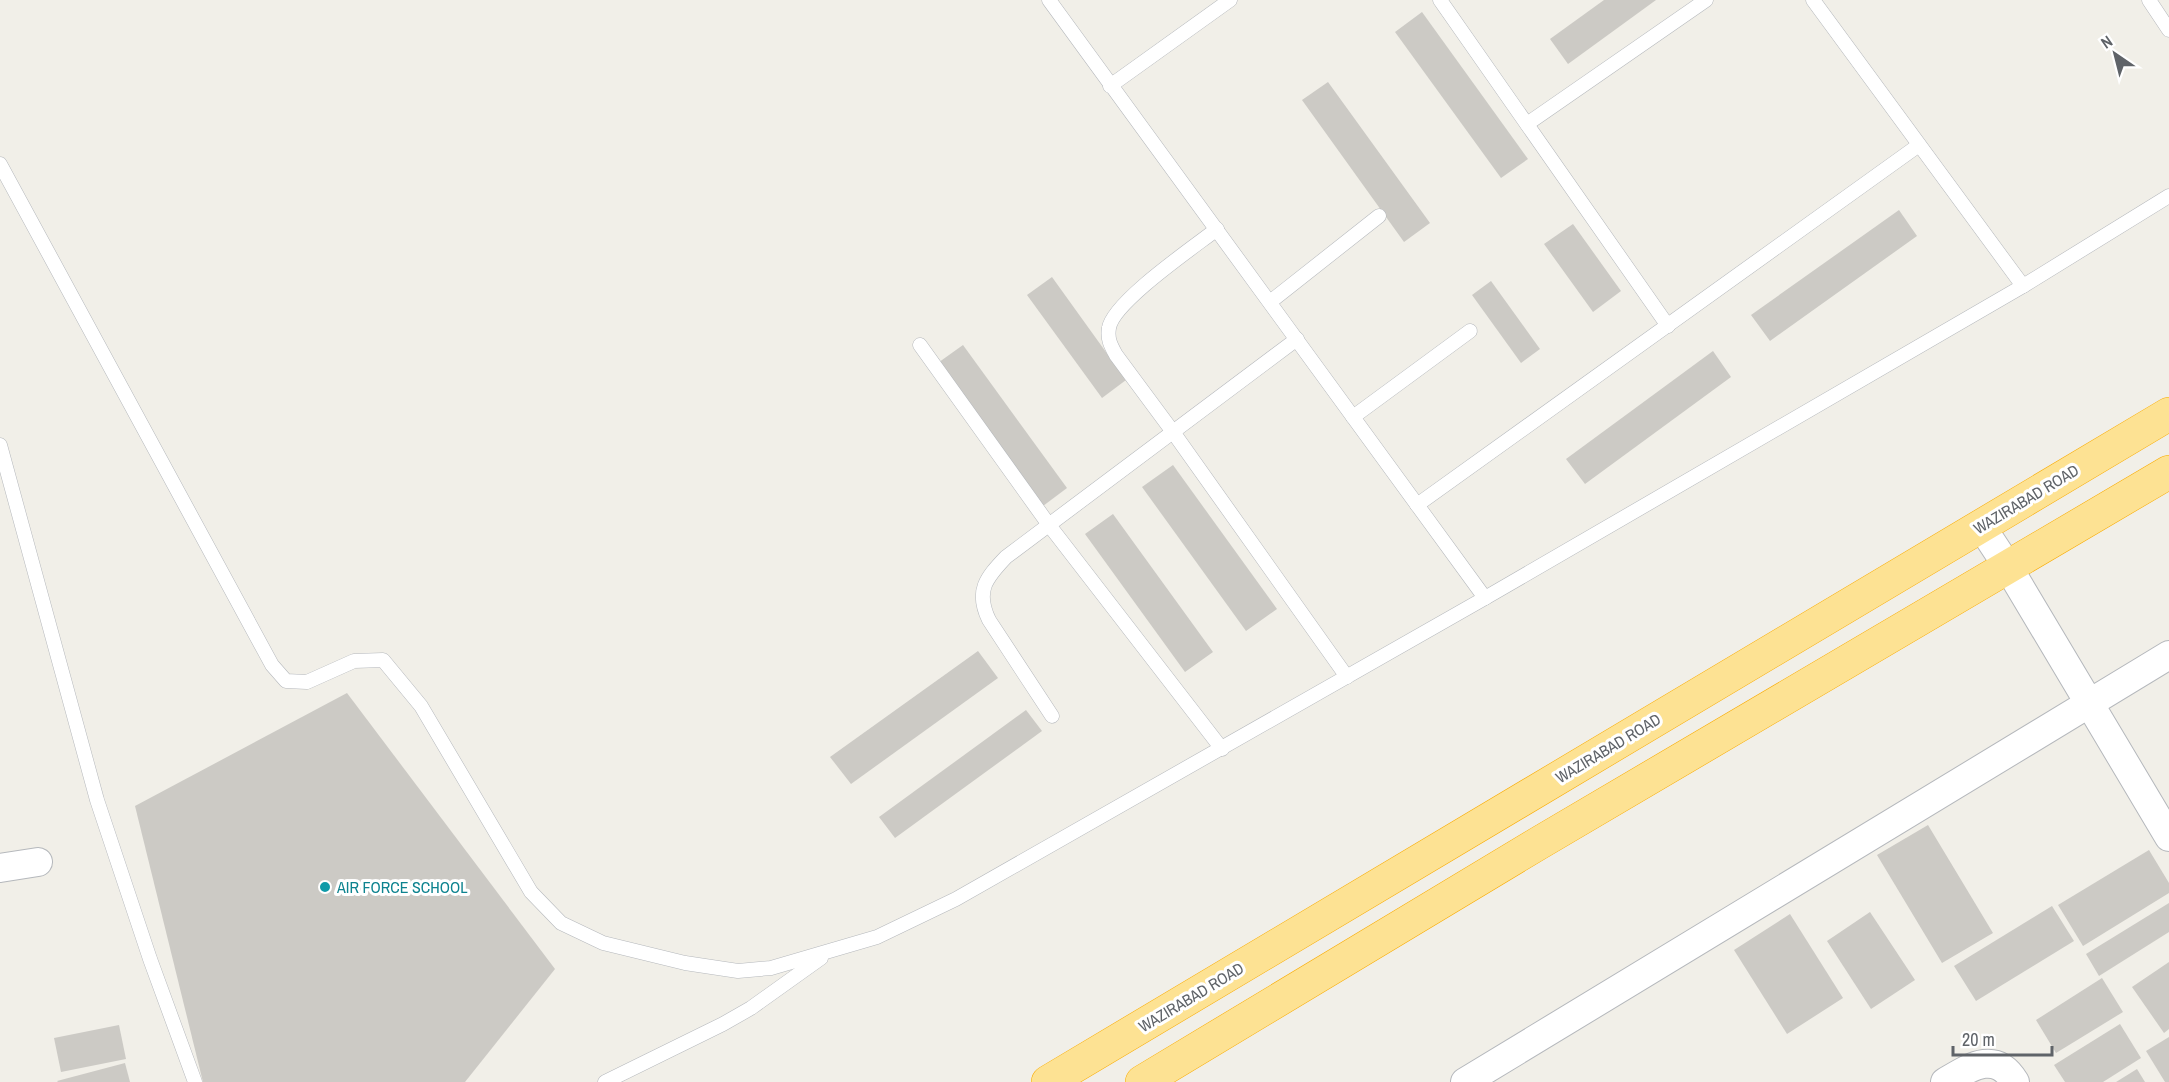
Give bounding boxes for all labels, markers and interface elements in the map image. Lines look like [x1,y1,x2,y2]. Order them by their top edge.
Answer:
north arrow [2085,24,2145,84]
text: N [2096,30,2117,53]
street label: WAZIRABAD ROAD [1969,459,2083,539]
street label: WAZIRABAD ROAD [1551,708,1665,788]
place label: AIR FORCE SCHOOL [336,876,468,898]
marker: AIR FORCE SCHOOL [318,880,332,894]
street label: WAZIRABAD ROAD [1134,957,1248,1037]
scale bar [1953,1019,2052,1057]
text: 20 m [1962,1027,1995,1052]

